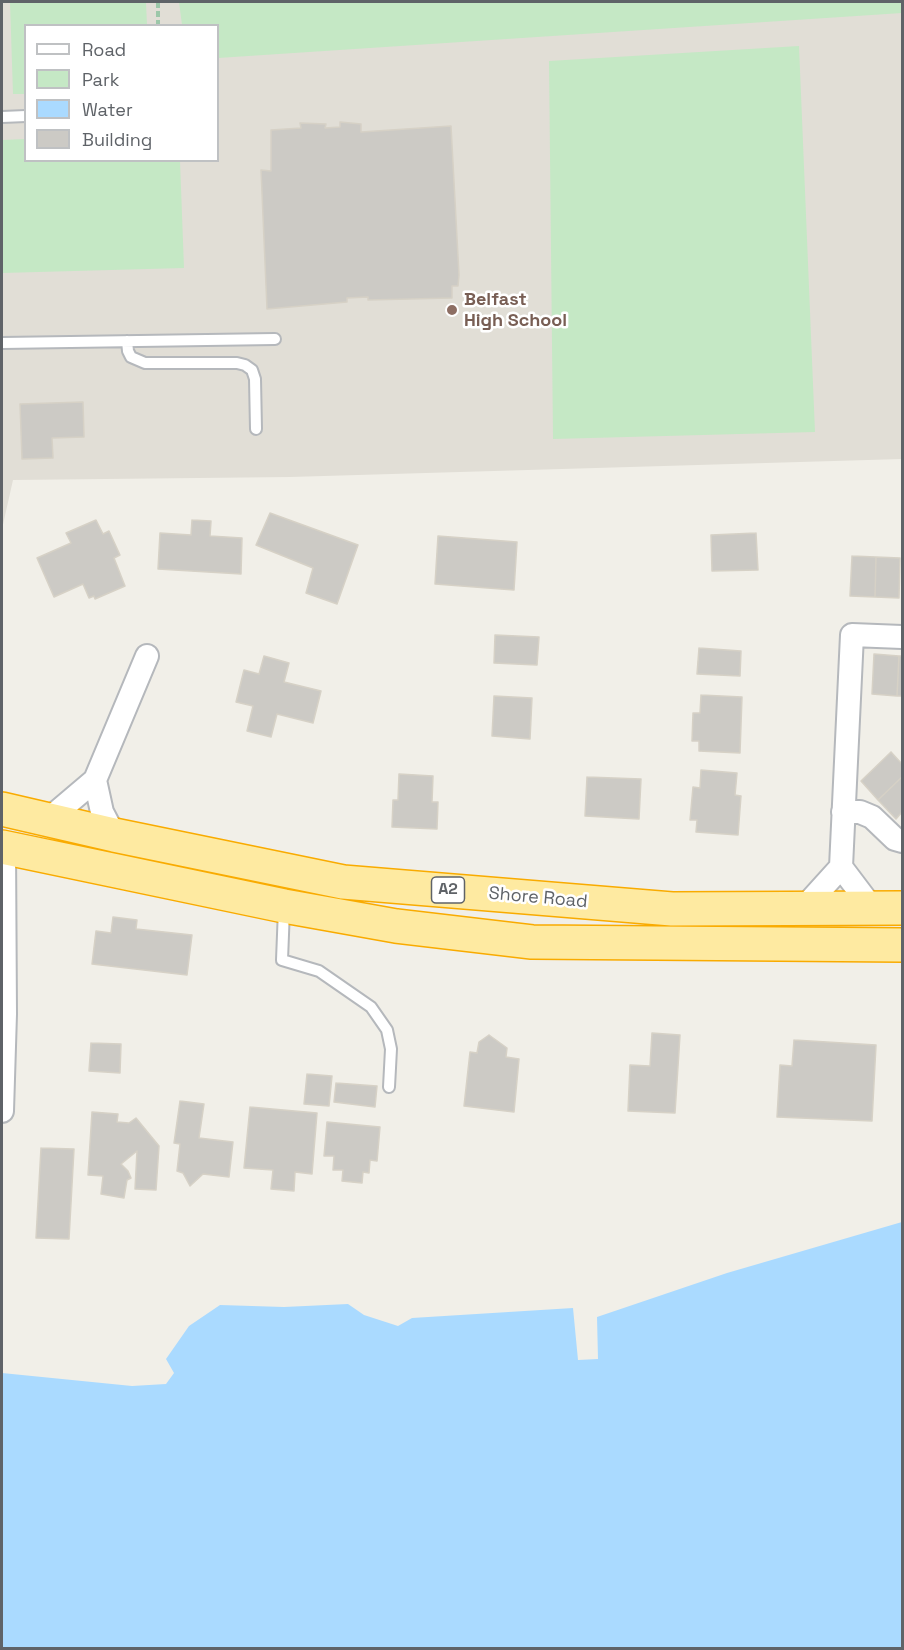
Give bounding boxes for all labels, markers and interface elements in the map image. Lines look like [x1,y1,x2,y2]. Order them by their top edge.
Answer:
legend [24,24,219,162]
text: Road [82,38,126,61]
text: Park [82,68,119,91]
text: Water [82,98,133,121]
text: Building [82,128,152,151]
place label: Belfast High School [464,289,567,332]
marker: Belfast High School [445,303,459,317]
road number: A2 [432,877,464,903]
street label: Shore Road [488,883,588,913]

